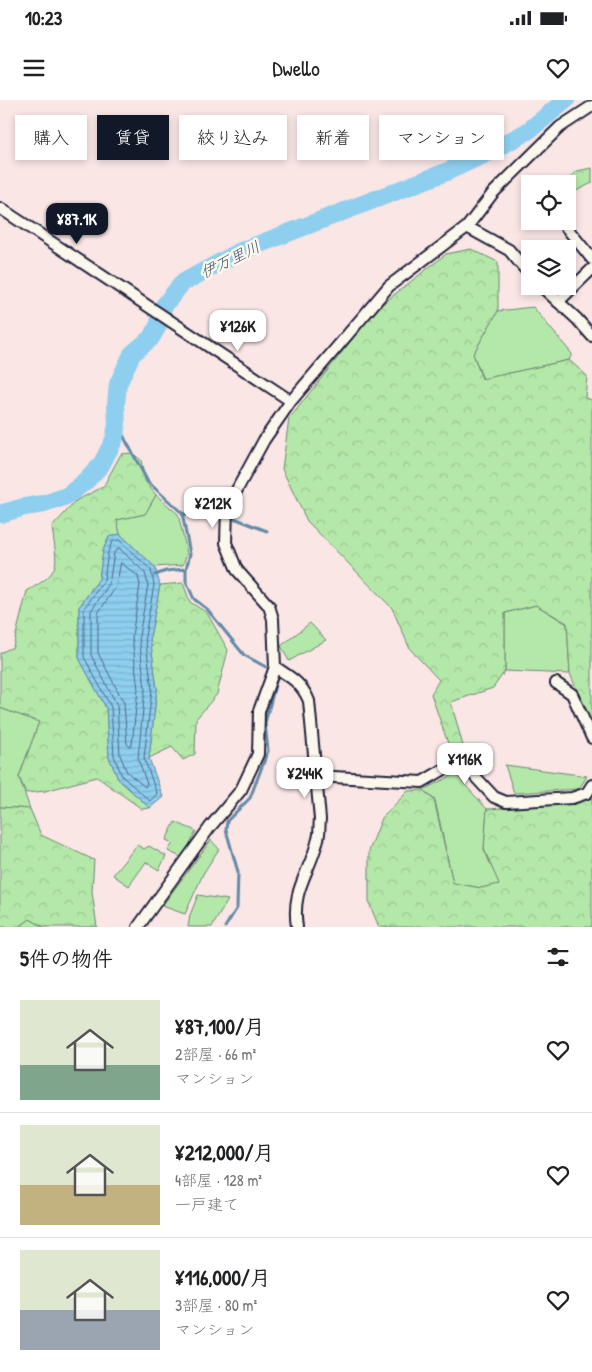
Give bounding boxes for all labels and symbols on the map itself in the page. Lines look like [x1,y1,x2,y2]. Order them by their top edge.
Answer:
pin: ¥87.1K [36,202,118,245]
water label: 伊万里川 [196,235,264,283]
pin: ¥126K [203,310,273,352]
pin: ¥212K [178,486,248,529]
pin: ¥116K [430,742,500,785]
pin: ¥244K [270,756,340,799]

